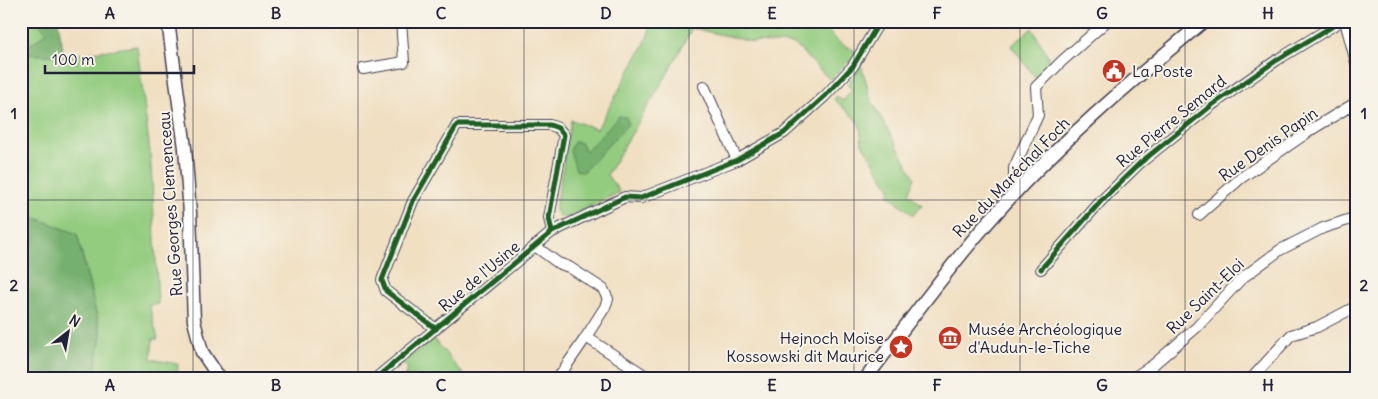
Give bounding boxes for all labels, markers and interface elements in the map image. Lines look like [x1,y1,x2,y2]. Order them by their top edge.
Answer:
text: A [105,3,115,23]
text: B [271,3,282,23]
text: C [436,3,447,23]
text: D [600,3,612,23]
text: E [767,3,777,23]
text: F [932,3,942,23]
text: G [1096,3,1108,23]
text: H [1262,3,1274,23]
scale bar [45,42,194,74]
text: 100 m [52,50,94,69]
public building icon: La Poste [1101,58,1127,84]
place label: La Poste [1132,61,1193,81]
street label: Rue Pierre Semard [1112,71,1230,171]
text: 1 [11,103,17,123]
street label: Rue Denis Papin [1215,103,1321,185]
text: 1 [1361,103,1367,123]
street label: Rue Georges Clemenceau [154,111,186,297]
street label: Rue du Maréchal Foch [948,113,1074,241]
street label: Rue de l'Usine [434,236,524,316]
street label: Rue Saint-Eloi [1162,254,1248,338]
text: 2 [10,275,19,295]
text: 2 [1360,275,1369,295]
north arrow [42,306,92,356]
text: N [66,311,83,331]
place label: Musée Archéologique d'Audun-le-Tiche [968,319,1122,357]
museum icon: Musée Archéologique d'Audun-le-Tiche [937,325,963,351]
place label: Hejnoch Moïse Kossowski dit Maurice [726,328,884,366]
place icon: Hejnoch Moïse Kossowski dit Maurice [888,334,914,360]
text: A [105,375,115,395]
text: B [271,375,282,395]
text: C [436,375,447,395]
text: D [600,375,612,395]
text: E [767,375,777,395]
text: F [932,375,942,395]
text: G [1096,375,1108,395]
text: H [1262,375,1274,395]

